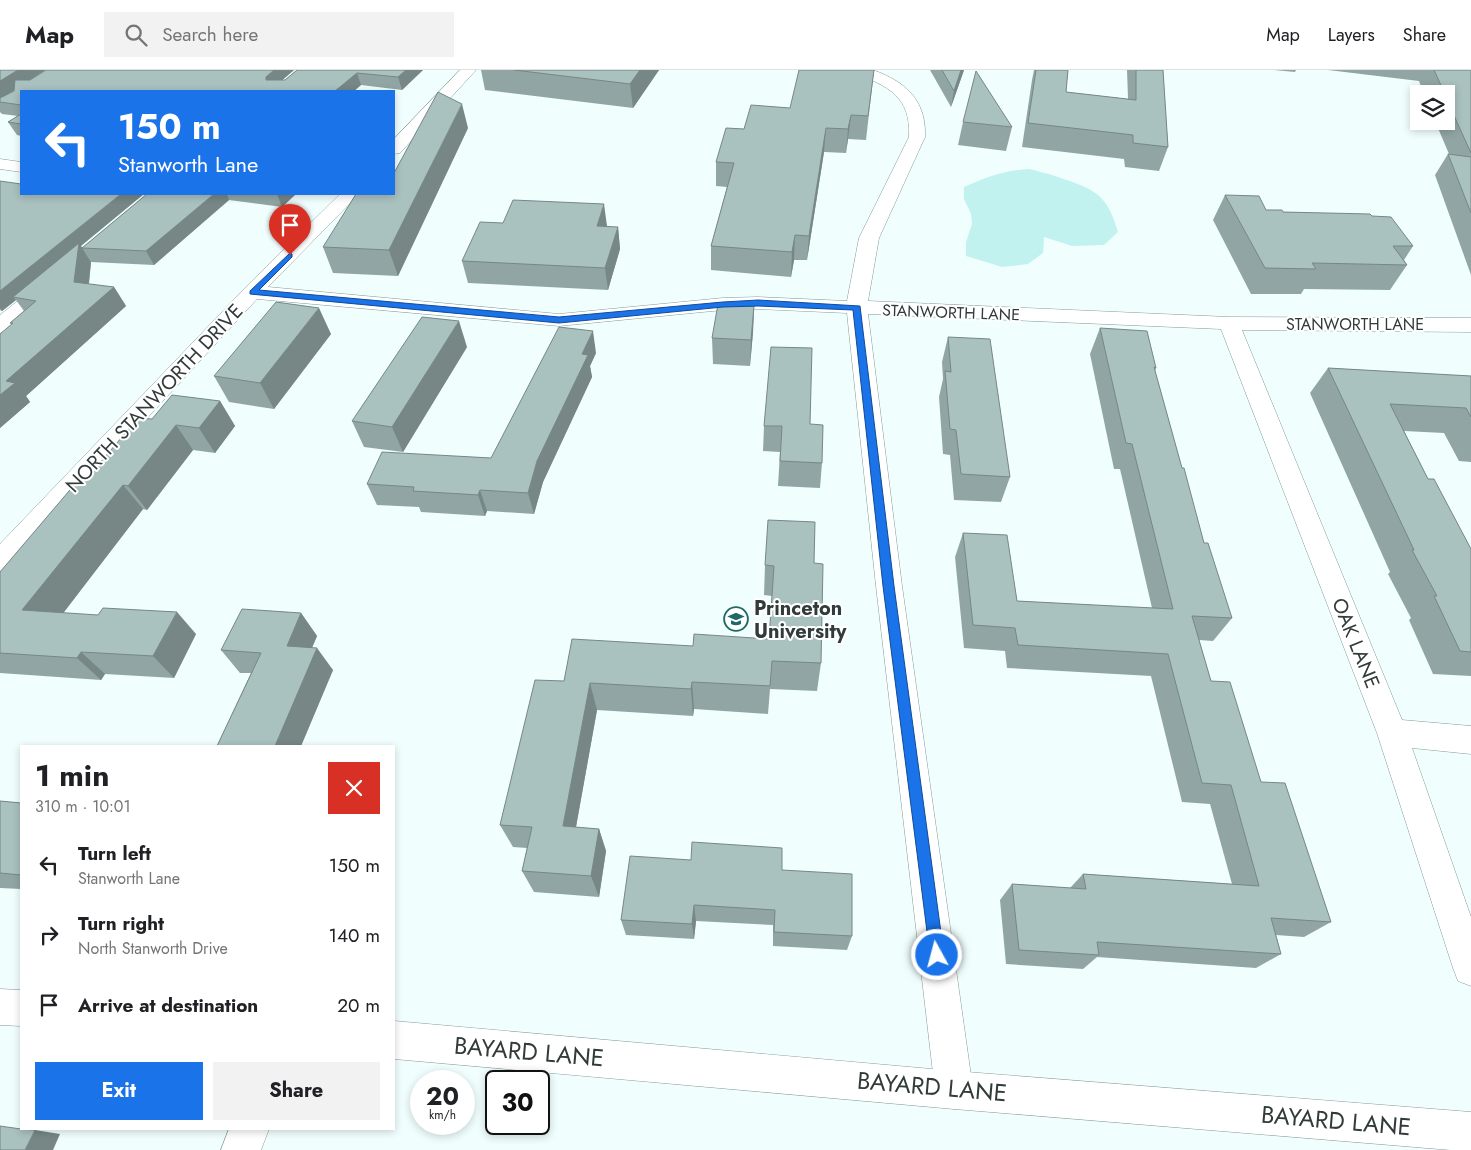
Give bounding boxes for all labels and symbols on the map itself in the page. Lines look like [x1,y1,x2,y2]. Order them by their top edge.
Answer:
pin [269,204,311,255]
street label: NORTH STANWORTH DRIVE [59,297,250,499]
street label: STANWORTH LANE [882,299,1020,326]
street label: STANWORTH LANE [1286,313,1424,336]
place label: Princeton University [754,594,847,646]
street label: OAK LANE [1324,594,1387,693]
school or university icon: Princeton University [723,606,749,632]
position arrow [910,928,962,980]
street label: BAYARD LANE [453,1028,605,1075]
street label: BAYARD LANE [856,1063,1008,1110]
speed limit sign: 30 [485,1070,550,1135]
street label: BAYARD LANE [1260,1097,1412,1144]

